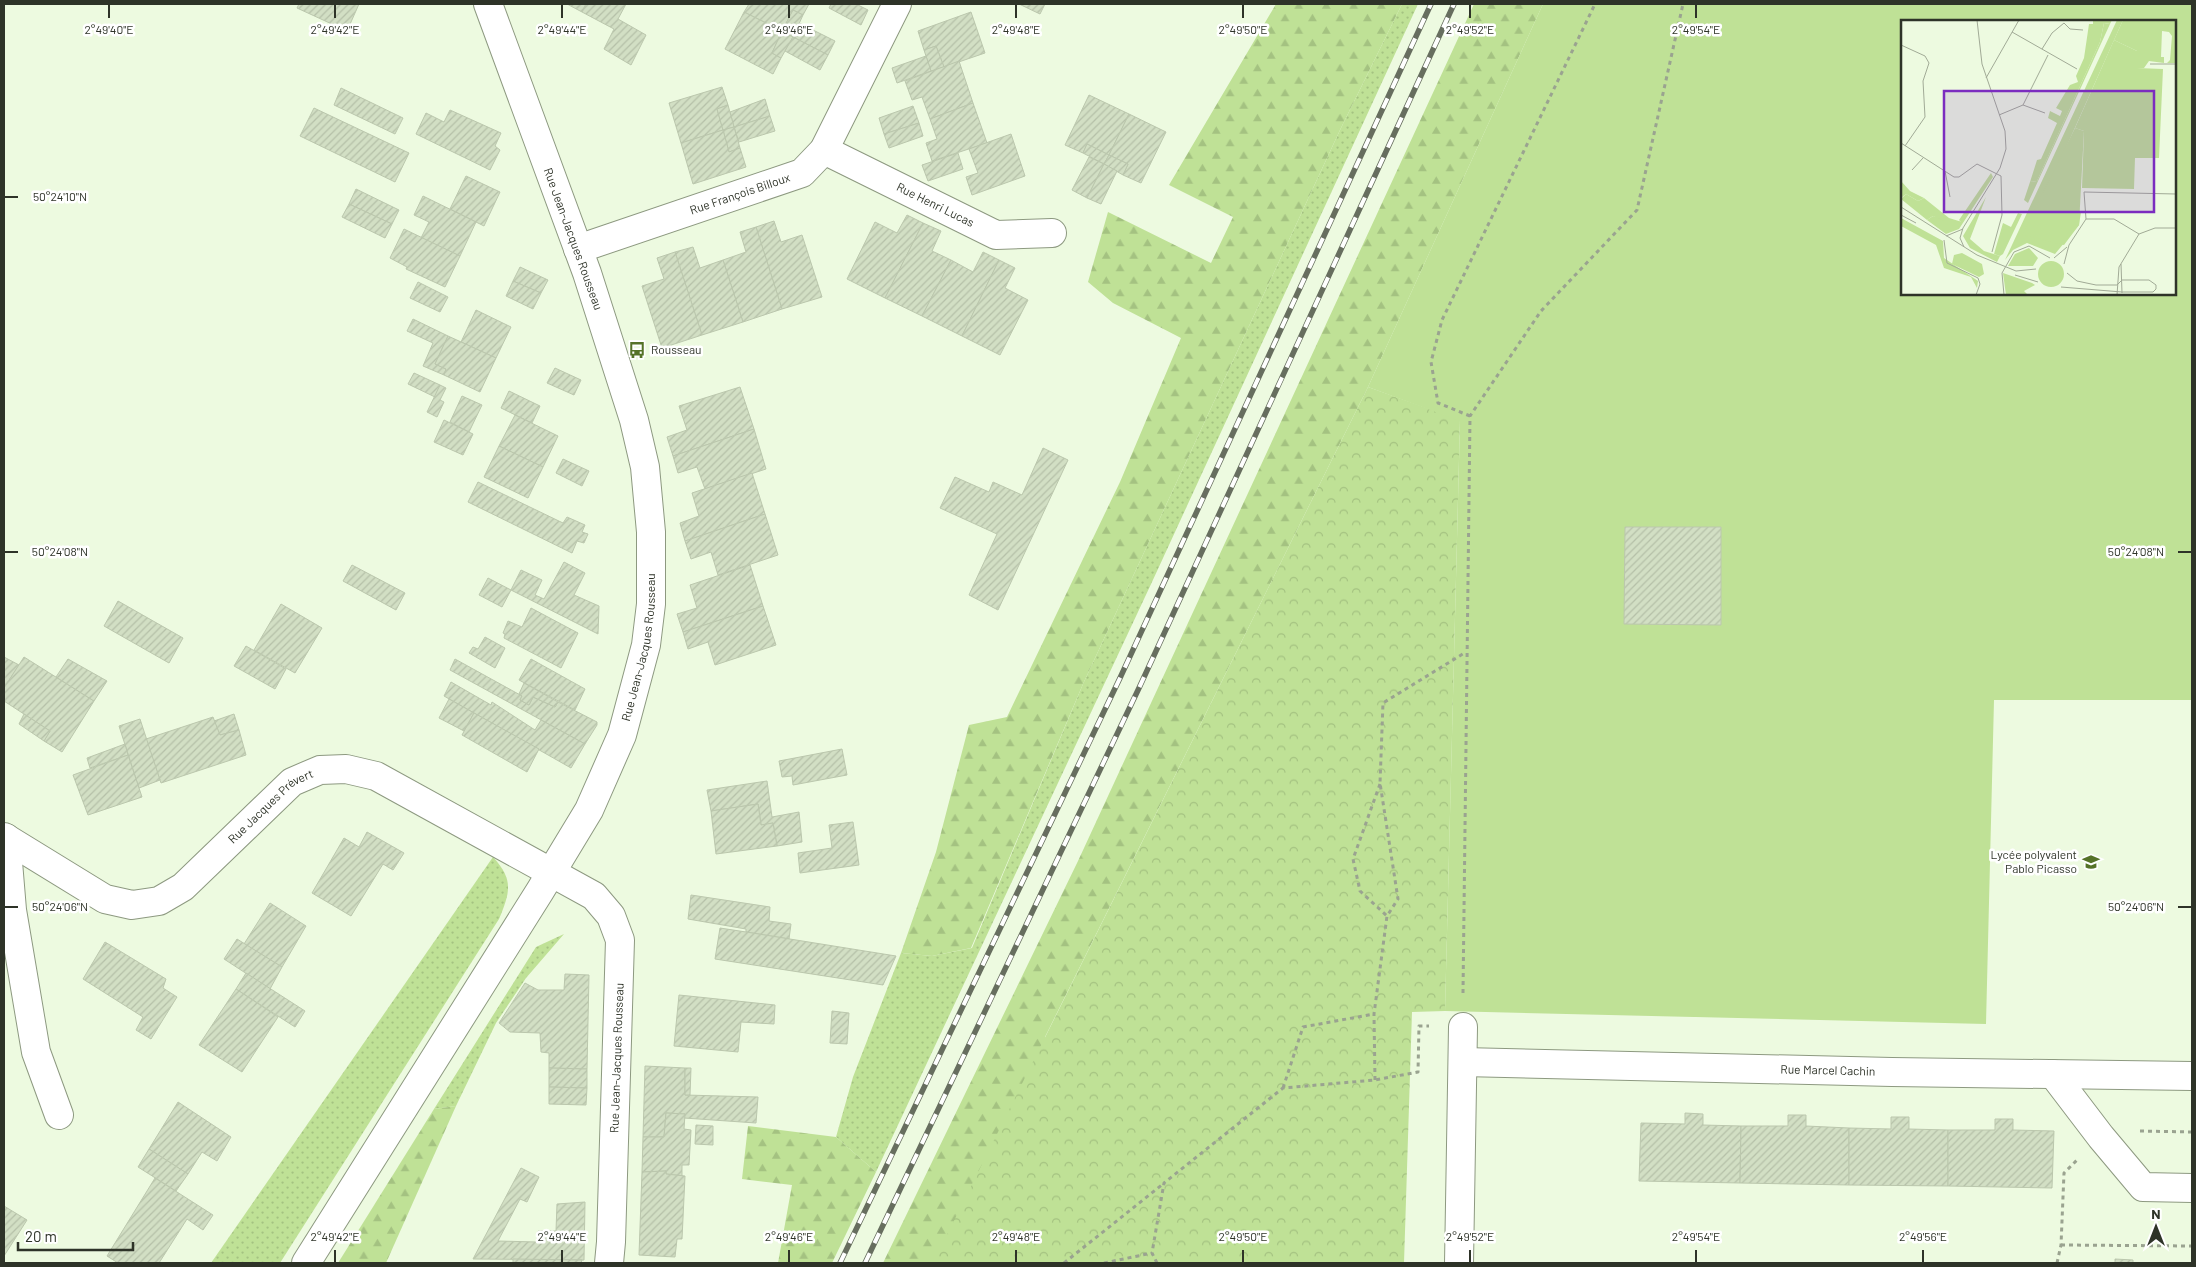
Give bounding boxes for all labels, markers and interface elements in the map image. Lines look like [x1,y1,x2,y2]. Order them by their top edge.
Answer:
inset map [1901,20,2176,295]
text: 2°49'40"E [84,22,134,36]
text: 2°49'42"E [311,22,359,36]
text: 2°49'44"E [538,22,586,36]
text: 2°49'46"E [765,22,813,36]
text: 2°49'48"E [992,22,1040,36]
text: 2°49'50"E [1219,22,1267,36]
text: 2°49'52"E [1446,22,1494,36]
text: 2°49'54"E [1672,22,1720,36]
street label: Rue Jean-Jacques Rousseau [542,166,606,312]
street label: Rue François Billoux [688,170,792,217]
street label: Rue Henri Lucas [895,179,977,229]
text: 50°24'10"N [33,189,87,203]
bus stop icon: Rousseau [627,340,647,360]
place label: Rousseau [651,342,702,356]
text: 50°24'08"N [32,544,88,558]
text: 50°24'08"N [2108,544,2164,558]
street label: Rue Jean-Jacques Rousseau [618,573,657,722]
street label: Rue Jacques Prévert [225,766,315,846]
place label: Lycée polyvalent Pablo Picasso [1991,847,2077,875]
school or university icon: Lycée polyvalent Pablo Picasso [2081,852,2101,872]
text: 50°24'06"N [32,899,88,913]
text: 50°24'06"N [2108,899,2164,913]
street label: Rue Jean-Jacques Rousseau [606,983,626,1133]
street label: Rue Marcel Cachin [1780,1061,1876,1078]
north arrow [2131,1202,2181,1252]
text: N [2151,1205,2161,1222]
scale bar [18,1220,132,1252]
text: 20 m [25,1227,57,1245]
text: 2°49'42"E [311,1229,359,1243]
text: 2°49'44"E [538,1229,586,1243]
text: 2°49'46"E [765,1229,813,1243]
text: 2°49'48"E [992,1229,1040,1243]
text: 2°49'50"E [1219,1229,1267,1243]
text: 2°49'52"E [1446,1229,1494,1243]
text: 2°49'54"E [1672,1229,1720,1243]
text: 2°49'56"E [1899,1229,1947,1243]

